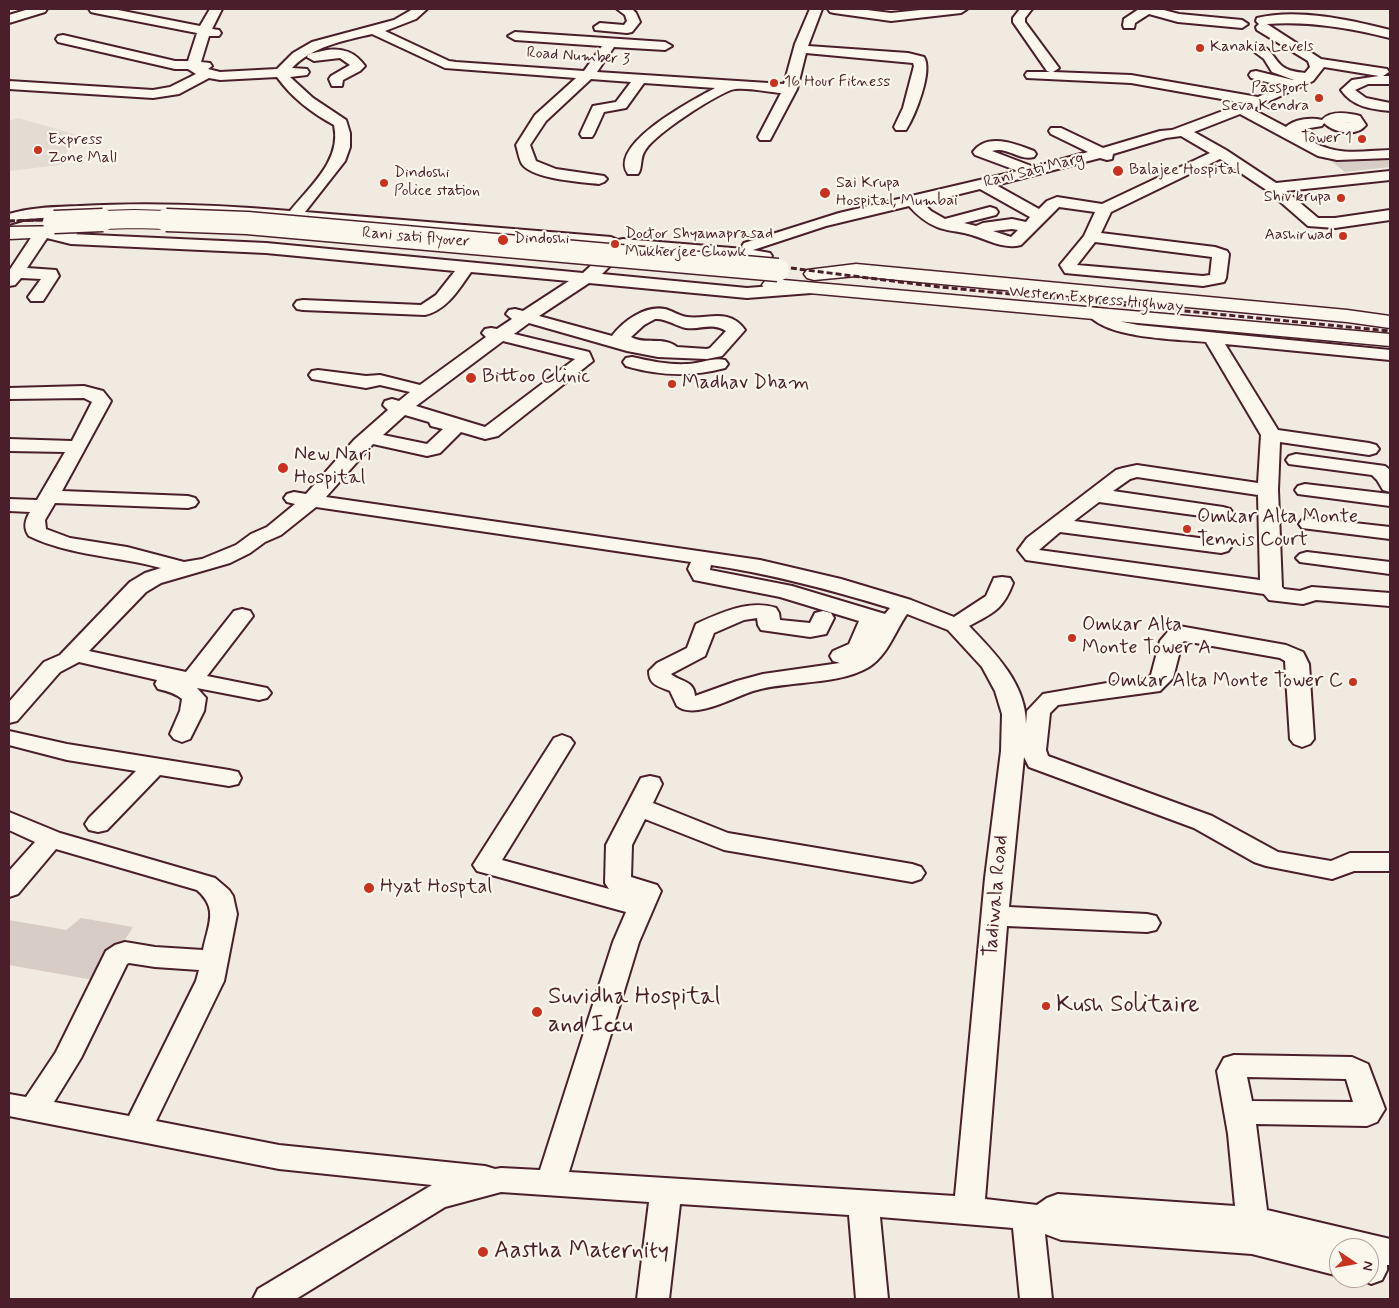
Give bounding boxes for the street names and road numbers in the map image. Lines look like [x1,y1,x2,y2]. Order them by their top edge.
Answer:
street label: Road Number 3 [526,44,630,70]
street label: Rani Sati Marg [982,149,1086,193]
street label: Rani sati flyover [361,224,471,252]
street label: Western Express Highway [1008,283,1184,317]
street label: Tadiwala Road [980,834,1014,958]

